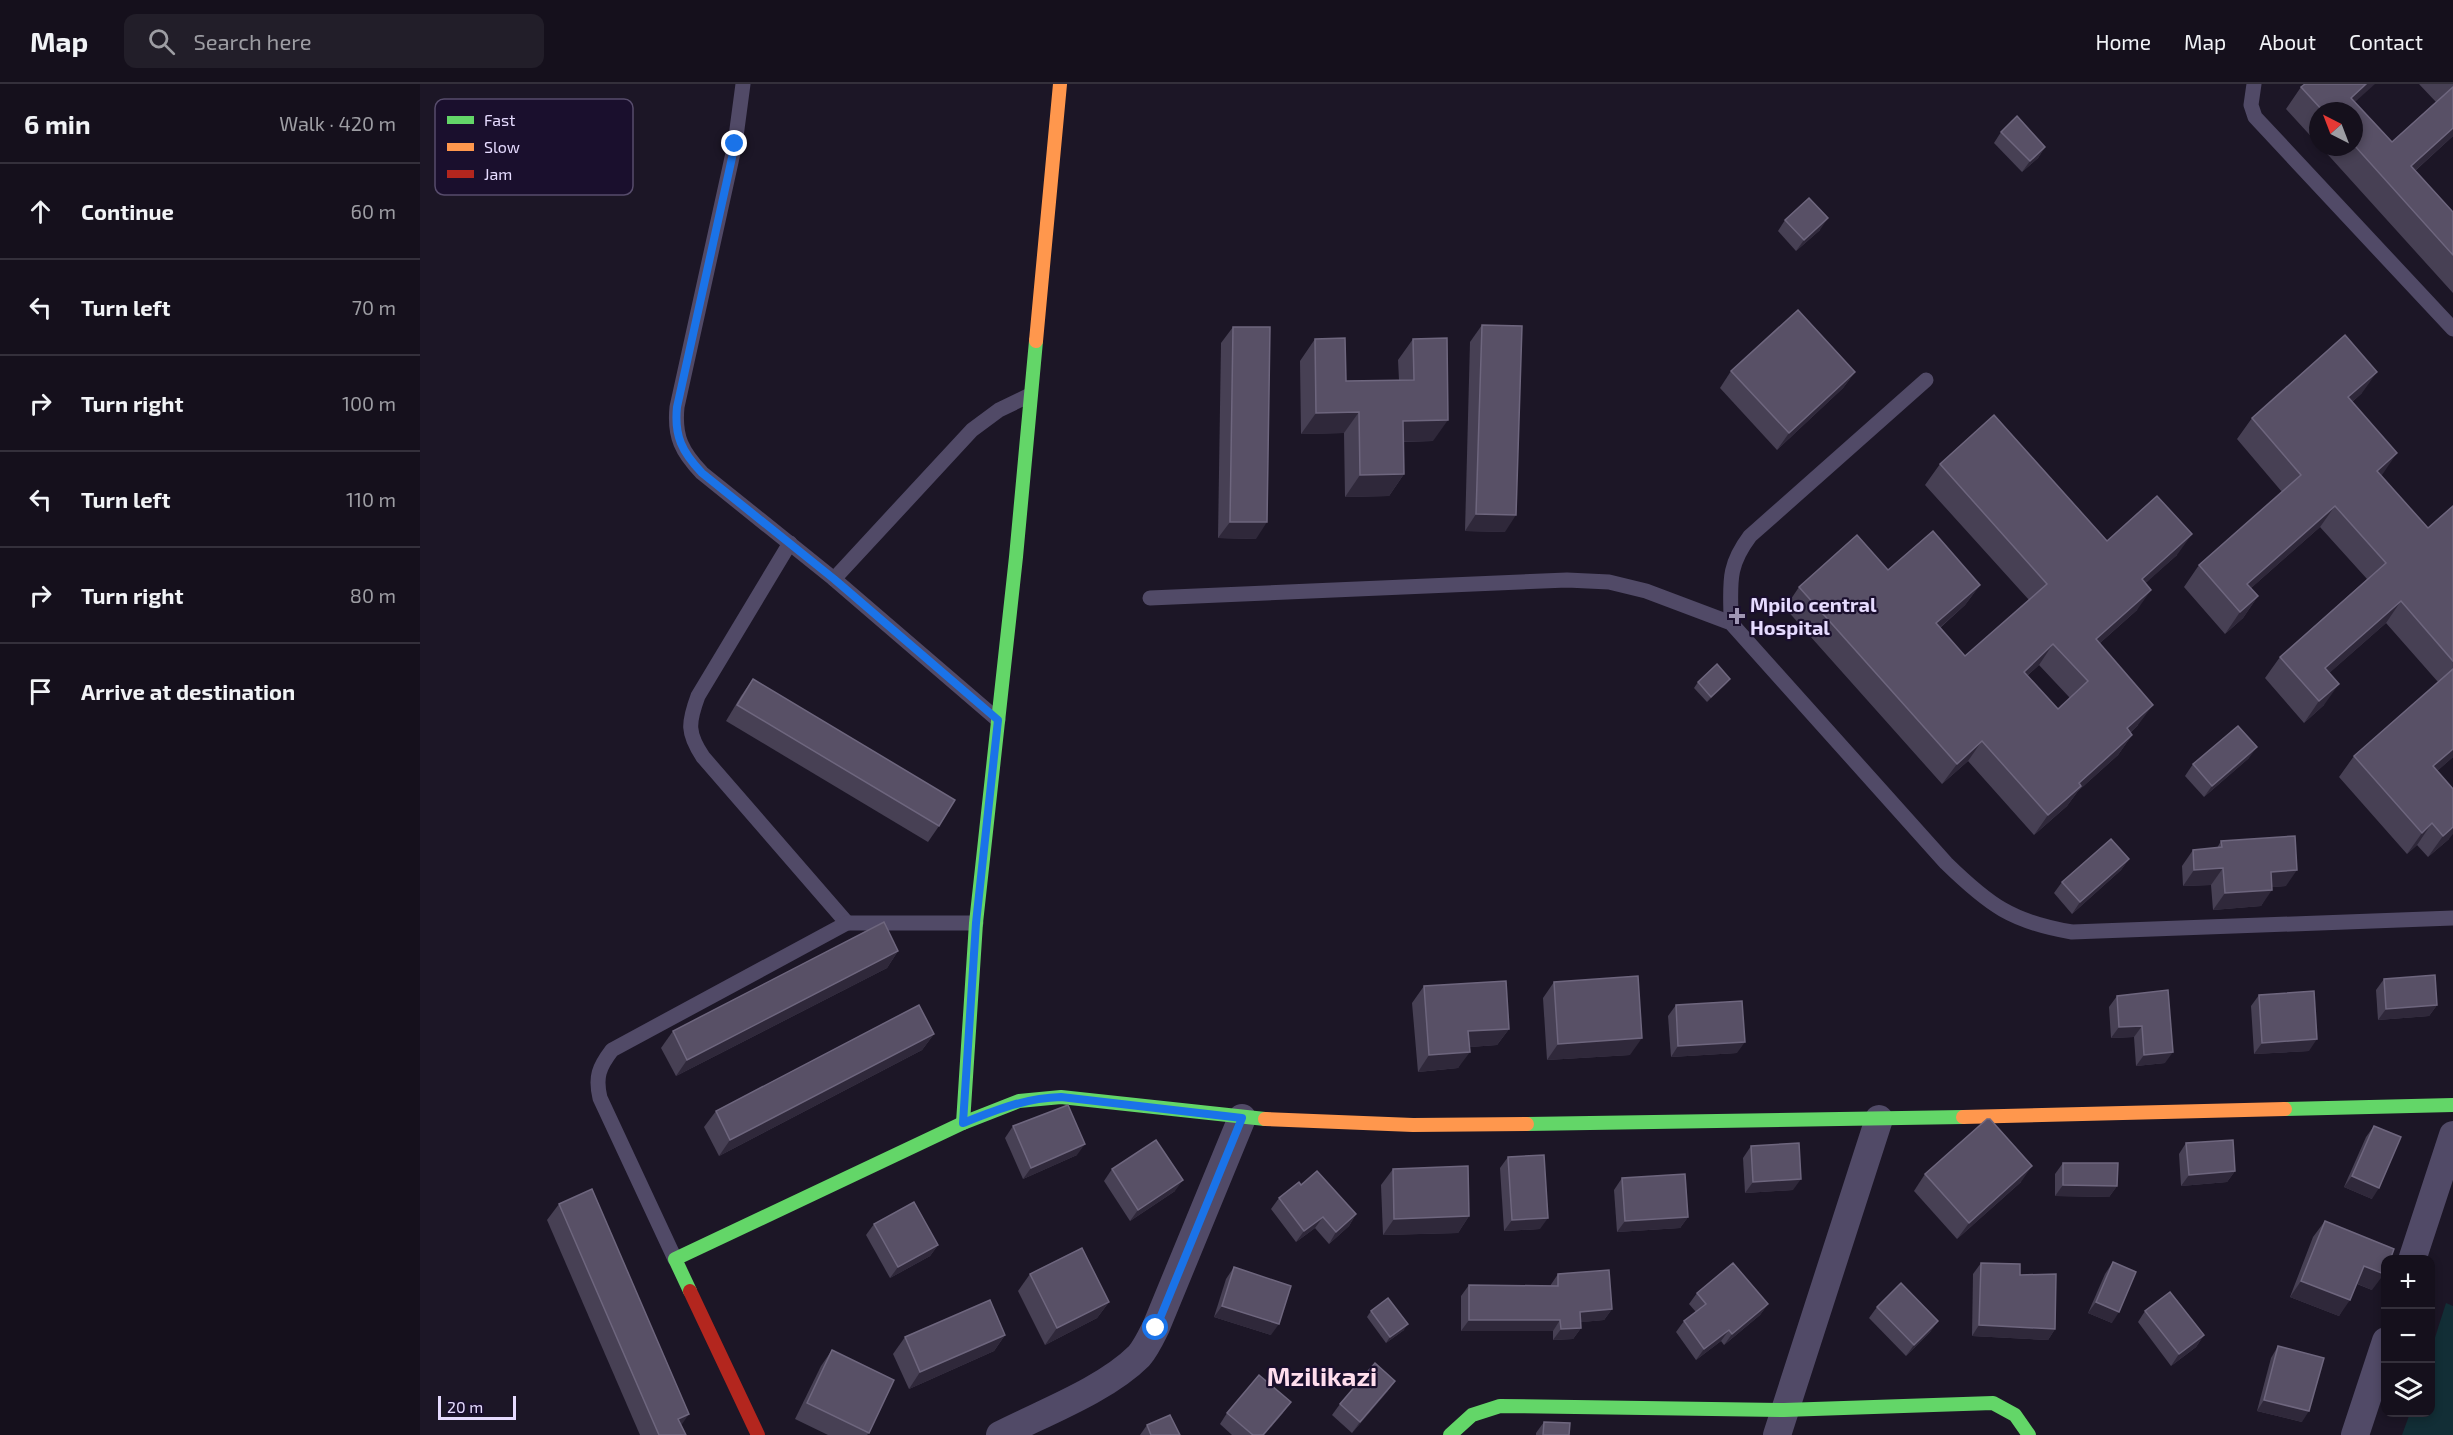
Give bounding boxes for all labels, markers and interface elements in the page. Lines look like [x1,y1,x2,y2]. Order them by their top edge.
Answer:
search box [124,14,544,68]
text: Map [30,24,88,58]
icon: search [145,25,178,58]
text: Search here [193,28,312,54]
text: Home [2095,29,2151,54]
text: Map [2184,29,2226,54]
text: About [2259,29,2316,54]
text: Contact [2349,29,2423,54]
legend [435,99,633,195]
north arrow [2309,102,2363,156]
text: 6 min [24,108,91,139]
text: Fast [484,110,515,129]
text: Walk · 420 m [279,111,396,135]
route end [721,130,747,156]
text: Slow [484,137,520,156]
text: Jam [484,164,512,183]
icon: ahead [24,195,57,228]
text: Continue [81,198,174,224]
text: 60 m [351,199,396,223]
icon: left [24,291,57,324]
text: Turn left [81,294,170,320]
text: 70 m [352,295,396,319]
icon: right [24,387,57,420]
text: Turn right [81,390,183,416]
text: 100 m [342,391,396,415]
icon: left [24,483,57,516]
text: Turn left [81,486,170,512]
text: 110 m [346,487,396,511]
icon: right [24,579,57,612]
text: Turn right [81,582,183,608]
text: 80 m [350,583,396,607]
place label: Mpilo central Hospital [1750,592,1877,639]
marker: Mpilo central Hospital [1728,607,1746,625]
icon: arrive [24,675,57,708]
text: Arrive at destination [81,678,295,704]
map controls [2381,1255,2435,1417]
button: + [2381,1255,2435,1309]
button: − [2381,1309,2435,1363]
route start [1142,1314,1168,1340]
district label: Mzilikazi [1267,1360,1377,1391]
button: layers [2381,1363,2435,1417]
scale bar [438,1393,516,1420]
text: 20 m [447,1397,483,1416]

